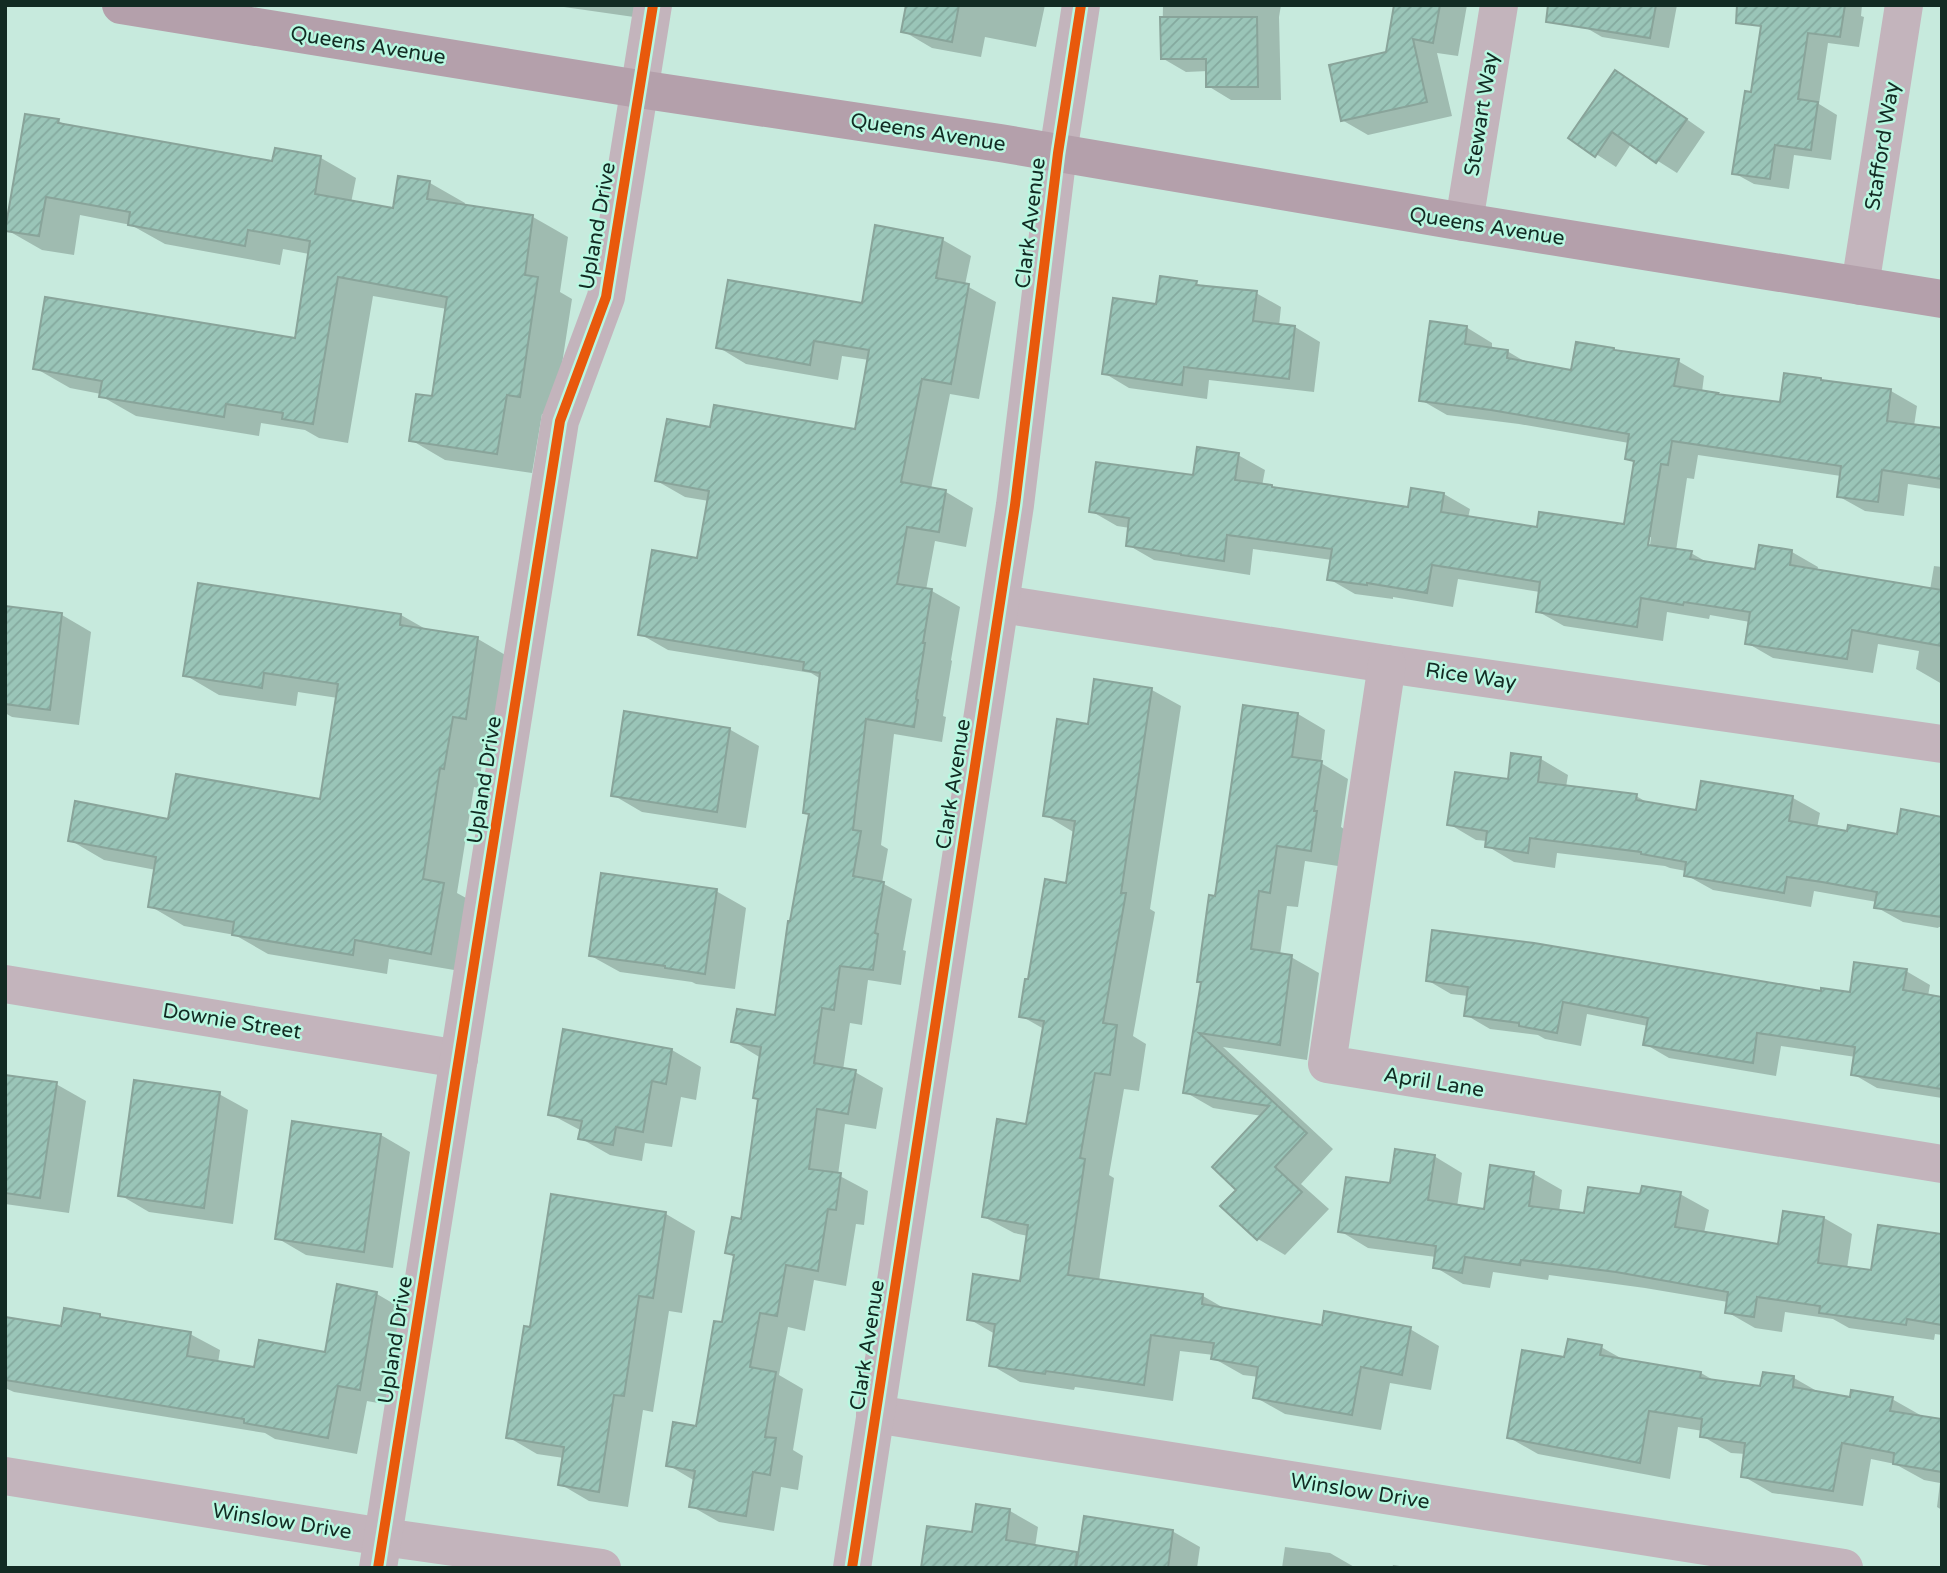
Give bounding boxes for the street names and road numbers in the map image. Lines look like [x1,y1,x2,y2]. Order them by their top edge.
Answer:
street label: Queens Avenue [288,21,447,70]
street label: Stewart Way [1459,50,1504,178]
street label: Stafford Way [1860,80,1905,212]
street label: Queens Avenue [848,108,1007,157]
street label: Clark Avenue [1010,156,1051,290]
street label: Upland Drive [574,160,621,292]
street label: Queens Avenue [1407,202,1566,251]
street label: Rice Way [1424,658,1518,695]
street label: Upland Drive [462,714,507,846]
street label: Clark Avenue [931,717,976,851]
street label: Downie Street [161,998,303,1045]
street label: April Lane [1382,1062,1486,1103]
street label: Upland Drive [373,1274,418,1406]
street label: Clark Avenue [845,1278,890,1412]
street label: Winslow Drive [1288,1468,1432,1515]
street label: Winslow Drive [210,1498,354,1545]

